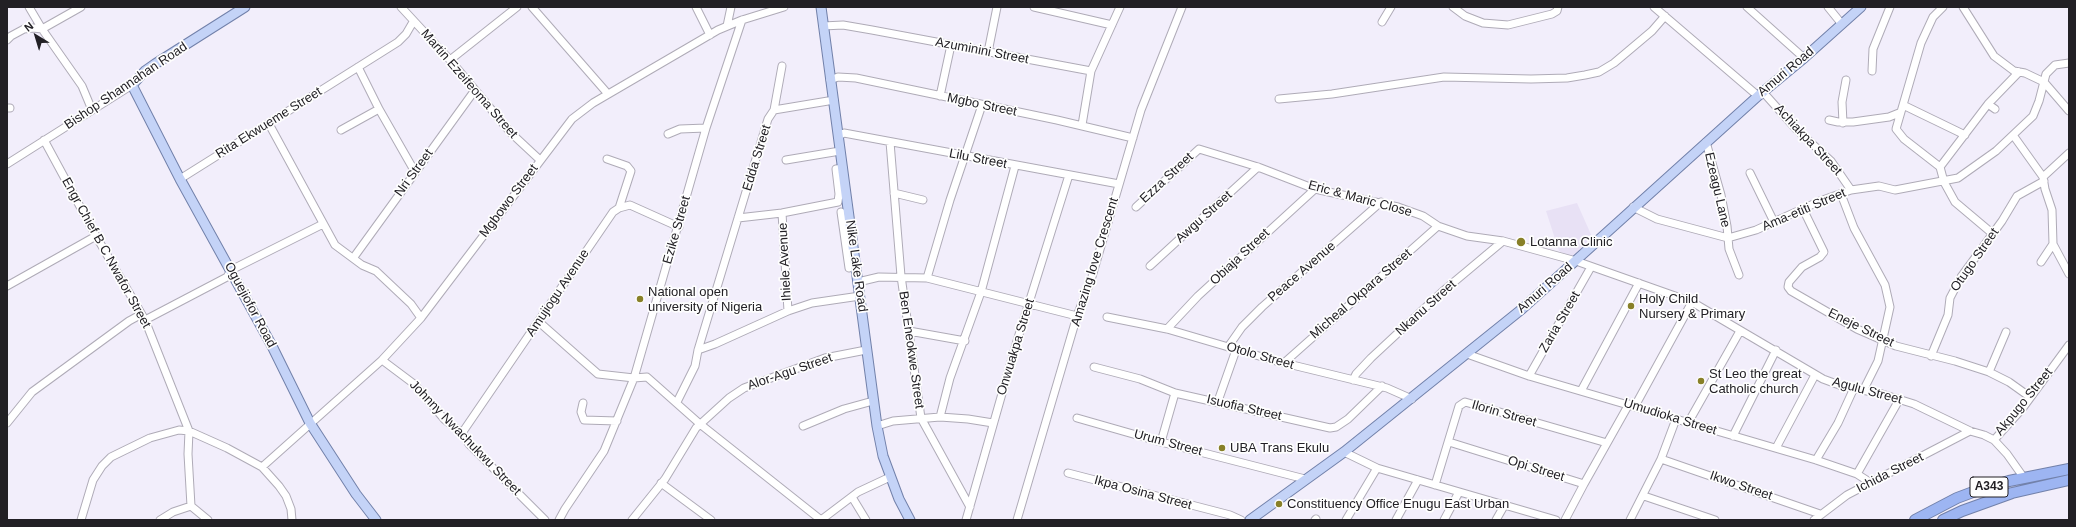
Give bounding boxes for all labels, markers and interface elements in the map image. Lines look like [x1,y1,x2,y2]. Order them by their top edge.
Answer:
north arrow [16,16,56,56]
text: N [22,19,35,34]
street label: Martin Ezeifeoma Street [417,26,521,142]
street label: Azuminini Street [934,34,1030,68]
street label: Bishop Shannahan Road [62,39,190,133]
street label: Amuri Road [1755,44,1817,100]
street label: Rita Ekwueme Street [213,84,325,162]
street label: Mgbo Street [946,90,1018,120]
street label: Achiakpa Street [1771,101,1845,179]
street label: Edda Street [740,123,774,193]
street label: Nri Street [392,146,436,200]
street label: Lilu Street [948,146,1008,172]
street label: Ezza Street [1137,149,1197,207]
street label: Ezeagu Lane [1701,151,1733,229]
street label: Mgbowo Street [476,161,542,241]
street label: Engr Chief B C Nwafor Street [58,175,154,331]
street label: Eric & Maric Close [1306,178,1414,220]
street label: Ama-etiti Street [1760,185,1848,235]
street label: Awgu Street [1173,188,1235,246]
street label: Ezike Street [660,194,694,266]
street label: Amazing love Crescent [1068,196,1122,328]
street label: Nike Lake Road [842,219,870,313]
street label: Ihiele Avenue [775,222,795,302]
street label: Obiaja Street [1207,225,1273,289]
street label: Otugo Street [1947,225,2003,295]
place label: Lotanna Clinic [1530,234,1612,250]
marker: Lotanna Clinic [1515,236,1527,248]
street label: Peace Avenue [1265,238,1339,306]
street label: Amujiogu Avenue [523,246,593,340]
street label: Micheal Okpara Street [1307,246,1415,342]
street label: Oguejiofor Road [221,260,279,350]
street label: Amuri Road [1514,260,1576,316]
street label: Nkanu Street [1393,277,1459,339]
place label: National open university of Nigeria [648,284,762,315]
street label: Zaria Street [1536,289,1584,355]
street label: Ben Eneokwe Street [895,290,927,410]
place label: Holy Child Nursery & Primary [1639,291,1745,322]
marker: National open university of Nigeria [635,294,645,304]
street label: Onwuakpa Street [994,297,1038,397]
marker: Holy Child Nursery & Primary [1626,301,1636,311]
street label: Eneje Street [1825,305,1897,351]
street label: Otolo Street [1225,339,1295,373]
street label: Alor-Agu Street [745,350,835,394]
street label: Akpugo Street [1992,365,2056,439]
place label: St Leo the great Catholic church [1709,366,1802,397]
street label: Agulu Street [1830,374,1904,408]
marker: St Leo the great Catholic church [1696,376,1706,386]
street label: Johnny Nwachukwu Street [406,377,524,499]
street label: Isuofia Street [1205,392,1283,424]
street label: Umudioka Street [1621,395,1719,439]
street label: Ilorin Street [1470,397,1538,431]
street label: Urum Street [1132,426,1204,460]
place label: UBA Trans Ekulu [1230,440,1329,456]
marker: UBA Trans Ekulu [1217,443,1227,453]
street label: Ichida Street [1854,449,1926,497]
street label: Opi Street [1506,453,1566,485]
street label: Ikwo Street [1708,468,1774,504]
street label: Ikpa Osina Street [1092,472,1194,514]
road number: A343 [1970,477,2008,497]
place label: Constituency Office Enugu East Urban [1287,496,1509,512]
marker: Constituency Office Enugu East Urban [1274,499,1284,509]

